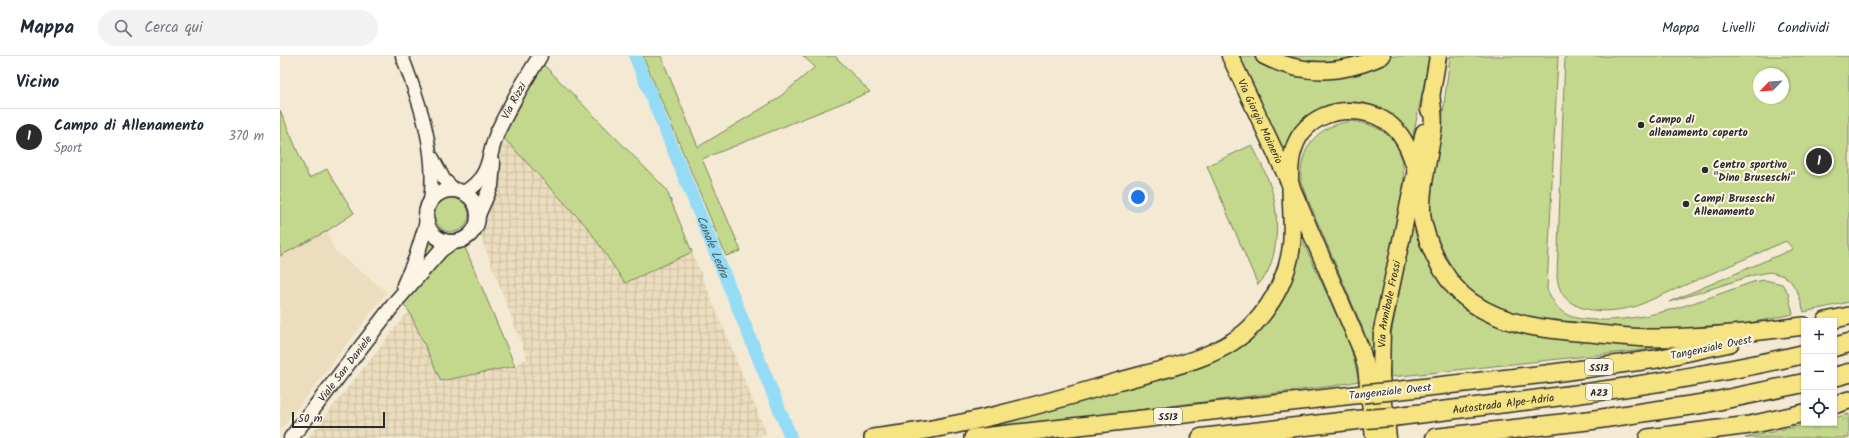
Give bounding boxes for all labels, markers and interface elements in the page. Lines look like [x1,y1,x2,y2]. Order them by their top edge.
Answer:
search box [98,10,378,46]
text: Mappa [20,13,74,43]
text: Cerca qui [144,16,203,40]
icon: search [112,17,134,39]
text: Mappa [1662,17,1700,39]
text: Livelli [1722,17,1755,39]
text: Condividi [1777,17,1829,39]
north arrow [1753,68,1789,104]
text: Vicino [16,69,59,96]
street label: Via Giorgio Mainerio [1232,76,1287,167]
street label: Via Rizzi [497,79,532,123]
place label: Campo di allenamento coperto [1649,111,1748,142]
text: Campo di Allenamento [54,114,204,138]
marker: Campo di allenamento coperto [1636,120,1646,130]
text: 1 [27,126,31,147]
text: 370 m [229,126,264,147]
text: Sport [54,138,82,159]
pin: 1 [1806,146,1832,176]
place label: Centro sportivo "Dino Bruseschi" [1713,156,1795,187]
marker: Centro sportivo "Dino Bruseschi" [1700,165,1710,175]
your location [1128,187,1148,207]
place label: Campi Bruseschi Allenamento [1694,190,1776,221]
marker: Campi Bruseschi Allenamento [1681,199,1691,209]
water label: Canale Ledra [691,213,734,282]
street label: Via Annibale Frossi [1374,259,1407,348]
map controls [1801,318,1837,426]
button: + [1801,318,1837,354]
street label: Tangenziale Ovest [1669,330,1754,365]
street label: Viale San Daniele [314,331,377,406]
button: − [1801,354,1837,390]
road number: SS13 [1585,359,1613,375]
street label: Tangenziale Ovest [1348,379,1433,405]
road number: A23 [1586,384,1612,400]
street label: Autostrada Alpe-Adria [1451,389,1555,420]
button: locate [1801,390,1837,426]
road number: SS13 [1154,408,1182,424]
scale bar [292,410,385,429]
text: 50 m [298,410,323,428]

